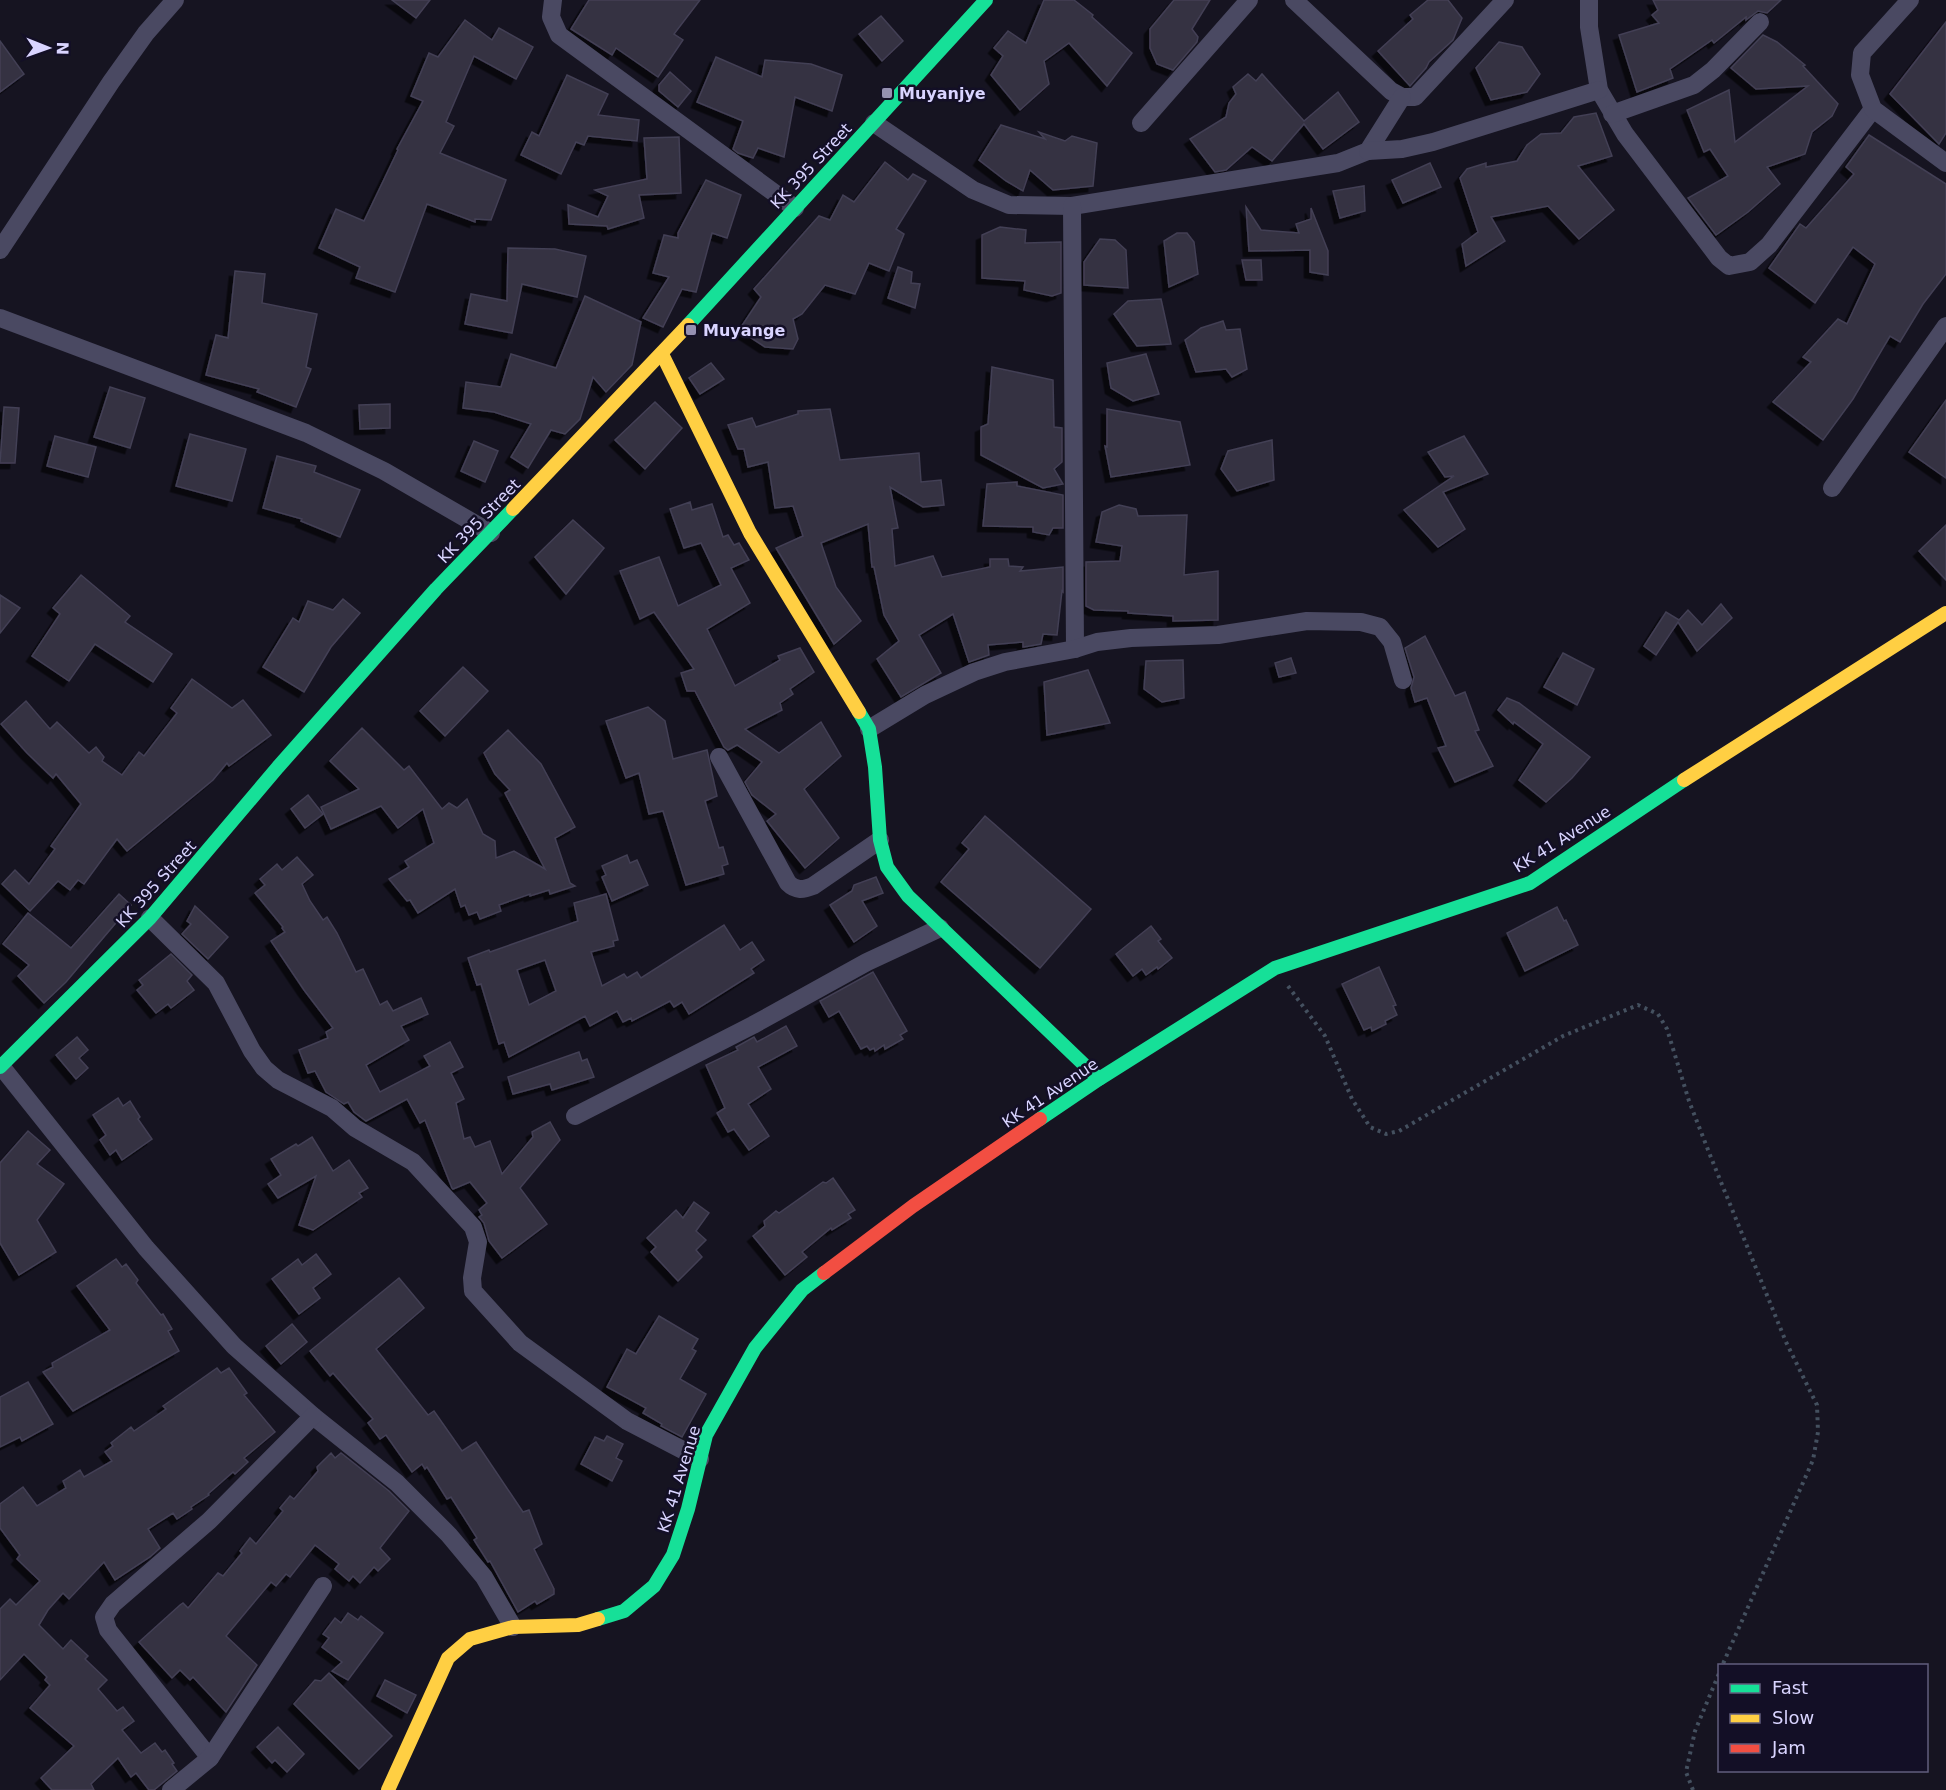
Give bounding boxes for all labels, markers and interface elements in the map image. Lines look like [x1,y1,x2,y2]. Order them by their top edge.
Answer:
north arrow [18,18,78,78]
text: N [53,41,72,55]
place label: Muyanjye [899,84,986,103]
marker: Muyanjye [880,86,894,100]
street label: KK 395 Street [766,119,856,213]
place label: Muyange [703,321,785,340]
marker: Muyange [684,323,698,337]
street label: KK 395 Street [434,475,524,567]
street label: KK 41 Avenue [1510,802,1614,876]
street label: KK 395 Street [112,837,200,931]
street label: KK 41 Avenue [999,1054,1101,1132]
street label: KK 41 Avenue [654,1423,704,1535]
legend [1718,1664,1928,1772]
text: Fast [1772,1677,1808,1698]
text: Slow [1772,1707,1814,1728]
text: Jam [1771,1737,1806,1758]

